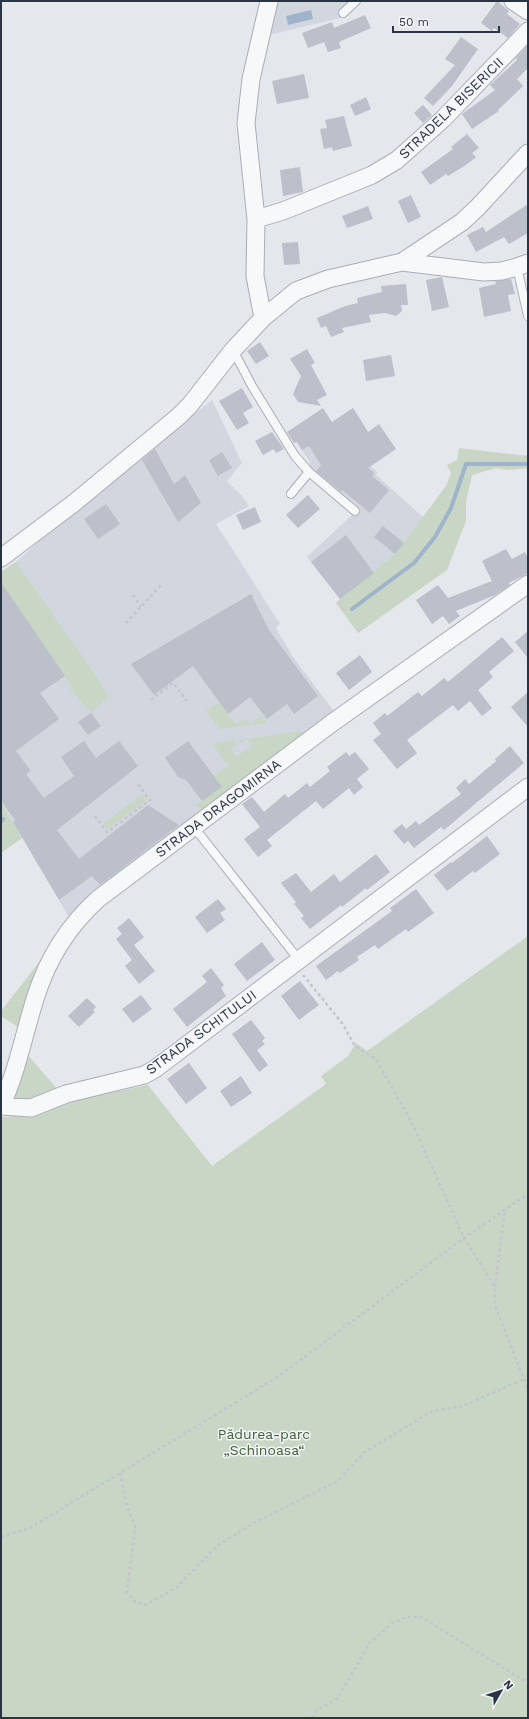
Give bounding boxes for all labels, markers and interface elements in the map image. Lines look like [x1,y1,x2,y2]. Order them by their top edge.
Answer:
scale bar [393,8,499,34]
text: 50 m [399,15,429,29]
street label: STRADELA BISERICII [395,54,507,162]
street label: STRADA DRAGOMIRNA [152,756,284,860]
street label: STRADA SCHITULUI [143,987,259,1077]
park label: Pădurea-parc „Schinoasa“ [218,1426,310,1458]
north arrow [481,1671,521,1711]
text: N [501,1678,516,1692]

